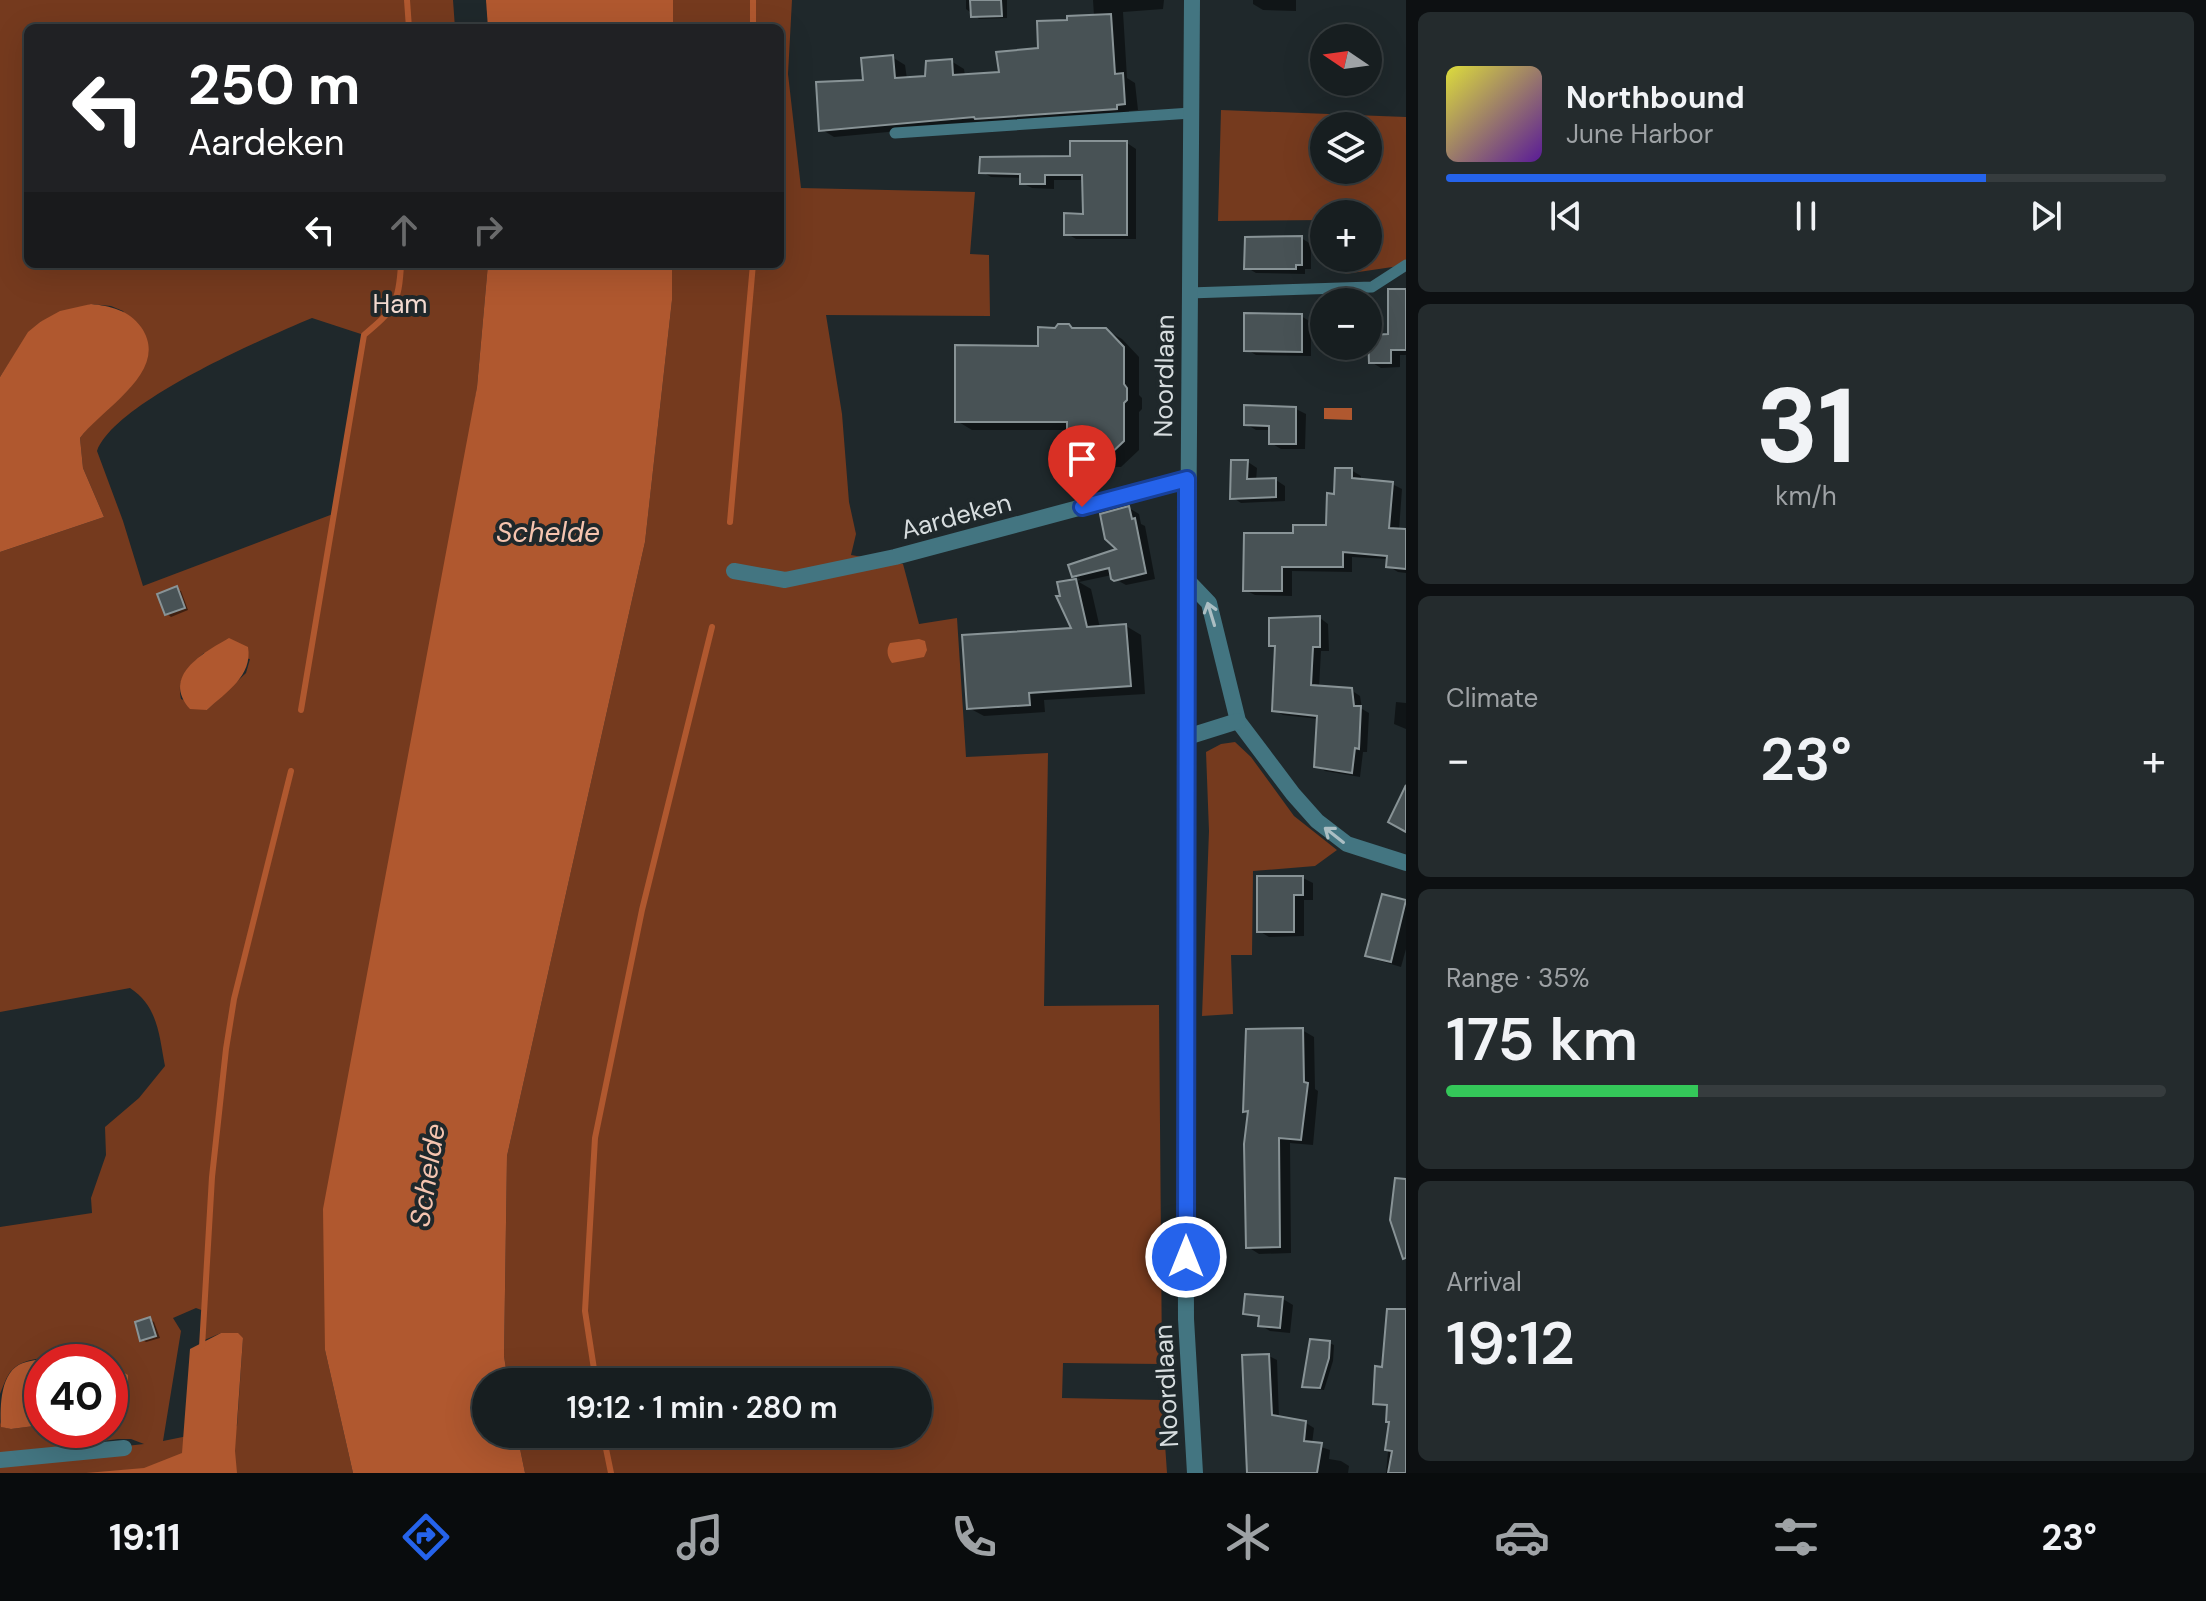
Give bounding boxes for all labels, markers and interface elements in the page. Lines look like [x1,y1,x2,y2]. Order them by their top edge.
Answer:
north arrow [1310,24,1382,96]
map controls [1310,24,1382,360]
text: 250 m [188,48,360,121]
icon: left [56,56,160,160]
text: Northbound [1566,78,1745,117]
button: layers [1310,112,1382,184]
text: June Harbor [1566,117,1713,151]
text: Aardeken [188,119,344,166]
icon: previous [1544,194,1588,238]
icon: pause [1784,194,1828,238]
icon: next [2024,194,2068,238]
button: + [1310,200,1382,272]
icon: left [298,208,342,252]
icon: ahead [382,208,426,252]
icon: right [466,208,510,252]
park label: Ham [372,287,428,321]
button: − [1310,288,1382,360]
street label: Noordlaan [1146,314,1182,438]
text: 31 [1756,359,1856,494]
pin [1048,425,1116,507]
icon: arrive [1060,437,1104,481]
text: km/h [1775,479,1837,513]
street label: Aardeken [897,485,1015,547]
water label: Schelde [496,514,600,551]
one-way arrow [1203,602,1217,627]
text: Climate [1446,681,1538,715]
text: 23° [1760,720,1852,799]
text: − [1446,731,1470,789]
text: + [2142,731,2166,789]
one-way arrow [1324,826,1345,843]
text: Range · 35% [1446,961,1590,995]
text: 175 km [1446,1000,1638,1079]
water label: Schelde [401,1121,454,1229]
position arrow [1144,1215,1228,1299]
text: Arrival [1446,1265,1522,1299]
text: 19:12 [1446,1304,1575,1383]
street label: Noordlaan [1146,1324,1186,1448]
speed limit sign: 40 [24,1344,128,1448]
text: 19:12 · 1 min · 280 m [566,1388,838,1427]
icon: directions [398,1509,454,1565]
icon: music [672,1509,728,1565]
icon: phone [946,1509,1002,1565]
icon: climate [1220,1509,1276,1565]
icon: car [1494,1509,1550,1565]
icon: filters [1768,1509,1824,1565]
text: 19:11 [109,1514,180,1561]
text: 23° [2041,1514,2097,1561]

